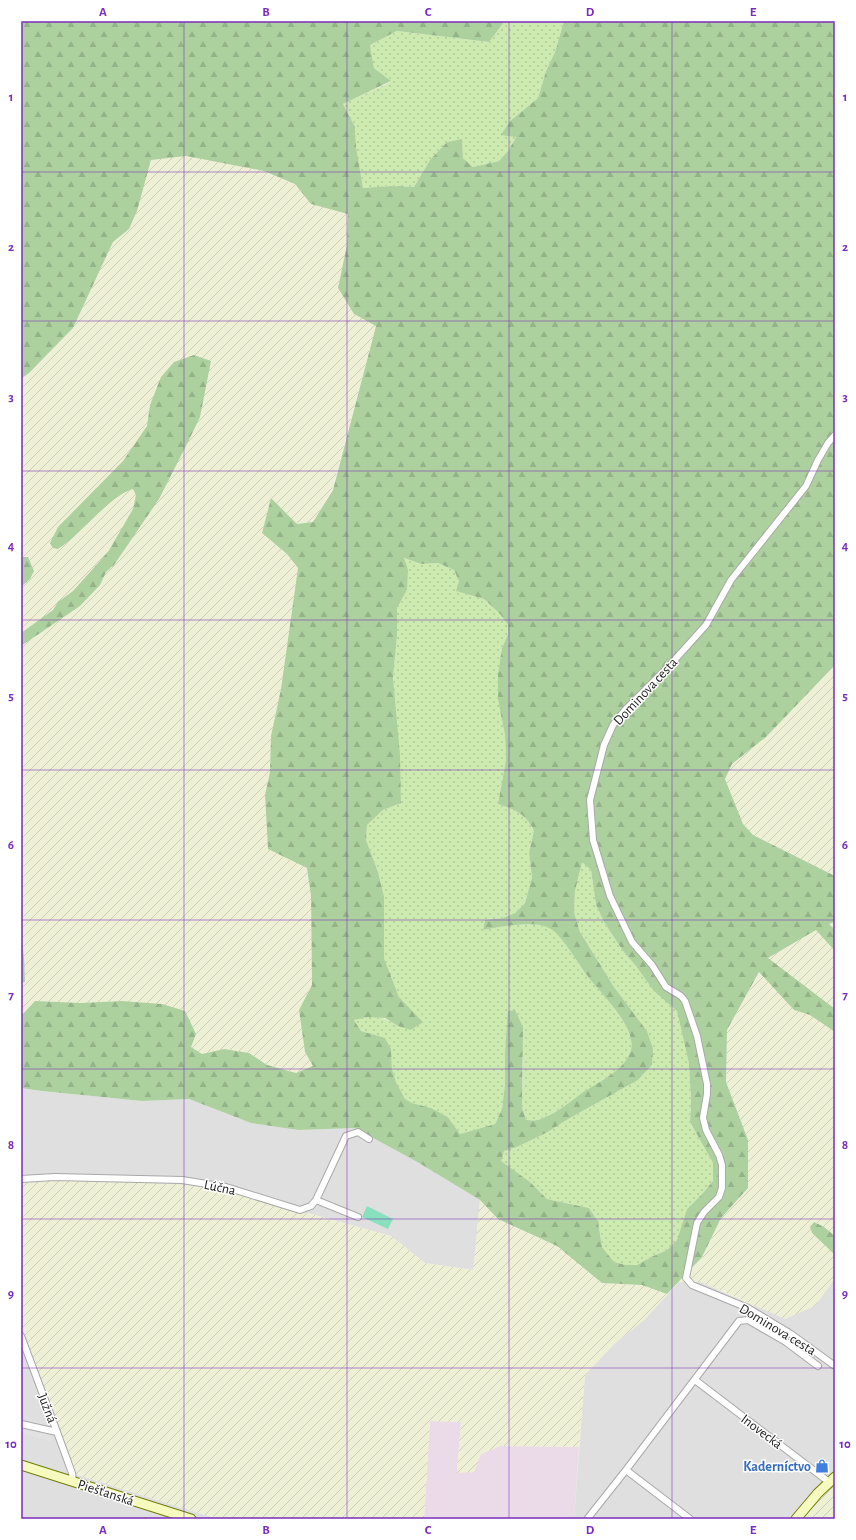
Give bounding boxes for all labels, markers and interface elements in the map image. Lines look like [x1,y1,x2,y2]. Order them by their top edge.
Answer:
text: A [99,6,107,19]
text: B [262,6,270,19]
text: C [425,6,432,19]
text: D [586,6,595,19]
text: E [750,6,757,19]
text: 1 [9,91,13,104]
text: 1 [843,91,847,104]
text: 2 [8,241,14,254]
text: 2 [842,241,848,254]
text: 3 [8,391,14,404]
text: 3 [842,391,848,404]
text: 4 [8,540,15,553]
text: 4 [842,540,849,553]
street label: Dominova cesta [611,655,681,728]
text: 5 [8,690,14,703]
text: 5 [842,690,848,703]
text: 6 [8,839,14,852]
text: 6 [842,839,848,852]
text: 7 [8,989,14,1002]
text: 7 [842,989,848,1002]
text: 8 [8,1139,14,1152]
text: 8 [842,1139,848,1152]
street label: Lúčna [203,1178,237,1198]
text: 9 [8,1288,14,1301]
text: 9 [842,1288,848,1301]
street label: Dominova cesta [737,1302,819,1358]
street label: Južná [35,1391,59,1426]
street label: Inovecká [738,1412,785,1452]
text: 10 [5,1438,17,1451]
text: 10 [839,1438,851,1451]
shop icon: Kaderníctvo [814,1458,830,1474]
place label: Kaderníctvo [743,1460,811,1474]
street label: Piešťanská [76,1477,136,1509]
text: A [99,1524,107,1537]
text: B [262,1524,270,1537]
text: C [425,1524,432,1537]
text: D [586,1524,595,1537]
text: E [750,1524,757,1537]

